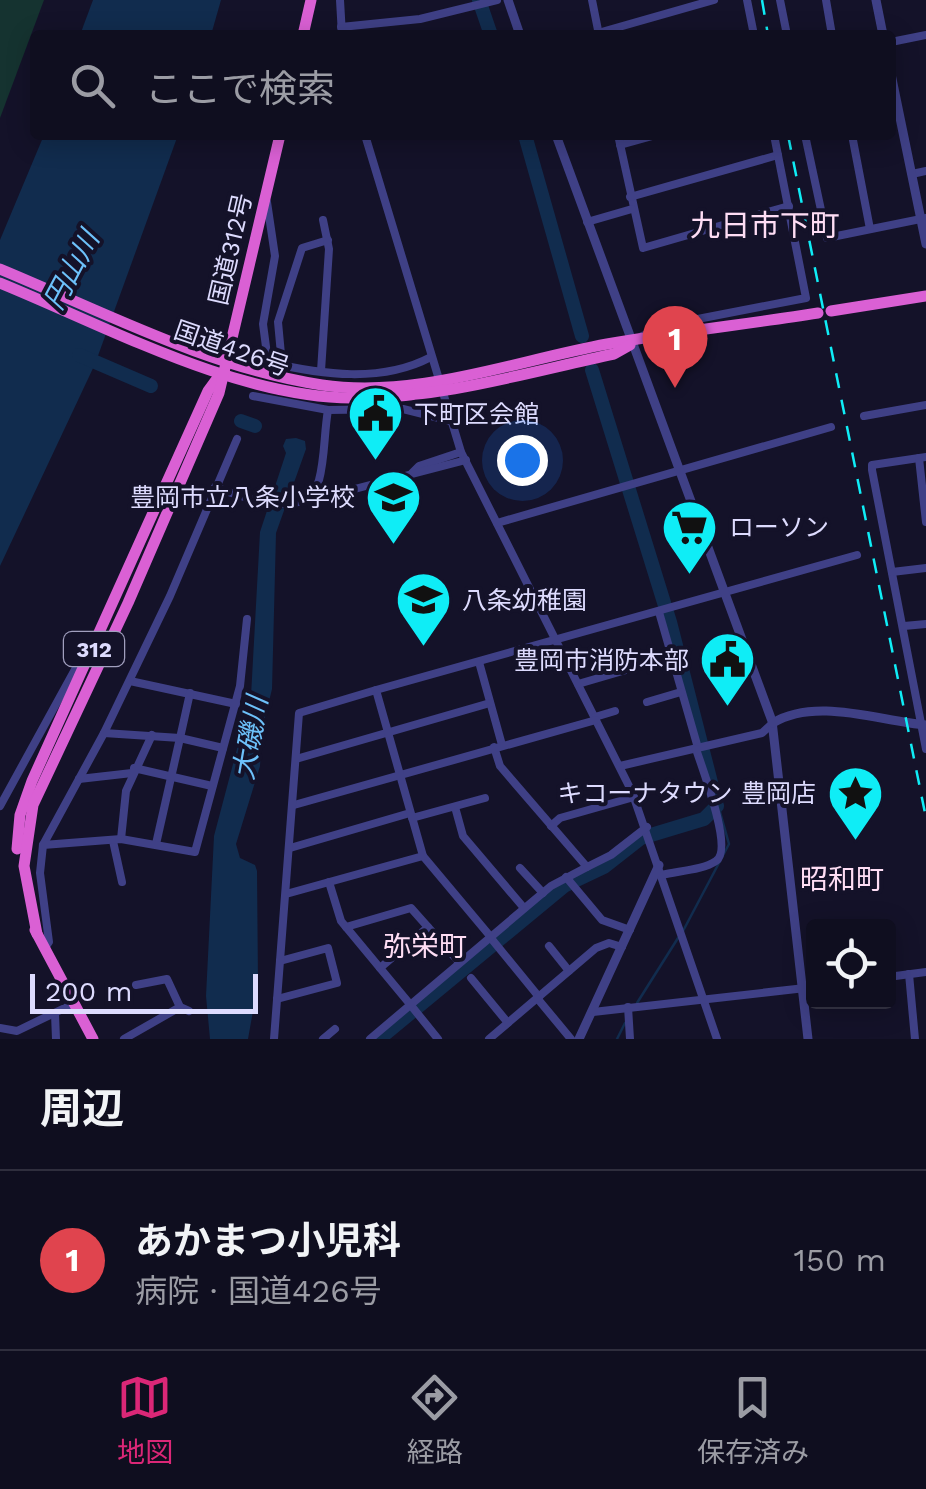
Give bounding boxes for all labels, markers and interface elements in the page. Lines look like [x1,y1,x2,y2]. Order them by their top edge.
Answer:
search box [30,30,896,140]
icon: search [65,58,120,113]
text: ここで検索 [145,67,335,111]
street label: 国道312号 [204,190,257,308]
district label: 九日市下町 [690,208,840,243]
water label: 円山川 [37,223,107,315]
pin: 1 [642,306,708,388]
street label: 国道426号 [170,315,293,382]
public building icon: 下町区会館 [345,384,405,463]
place label: 下町区会館 [414,400,539,429]
your location [497,435,548,486]
school or university icon: 豊岡市立八条小学校 [364,467,424,546]
place label: 豊岡市立八条小学校 [130,483,355,512]
supermarket icon: ローソン [660,497,720,576]
place label: ローソン [729,513,829,542]
school or university icon: 八条幼稚園 [393,570,453,649]
place label: 八条幼稚園 [462,586,587,615]
public building icon: 豊岡市消防本部 [698,630,758,709]
road number: 312 [64,632,124,666]
place label: 豊岡市消防本部 [514,646,689,675]
water label: 大磯川 [227,691,275,782]
place icon: キコーナタウン 豊岡店 [825,763,885,842]
place label: キコーナタウン 豊岡店 [557,779,816,808]
district label: 昭和町 [800,863,884,896]
map controls [806,919,896,1009]
button: locate [806,919,896,1009]
district label: 弥栄町 [383,930,467,963]
scale bar [30,969,258,1014]
text: 200 m [45,975,132,1008]
text: 周辺 [40,1084,124,1133]
text: あかまつ小児科 [135,1219,401,1263]
text: 1 [66,1241,79,1279]
text: 150 m [794,1241,886,1279]
text: 病院 · 国道426号 [135,1272,382,1310]
tab: 地図 [117,1370,173,1470]
tab: 経路 [407,1370,463,1470]
tab: 保存済み [697,1370,809,1470]

